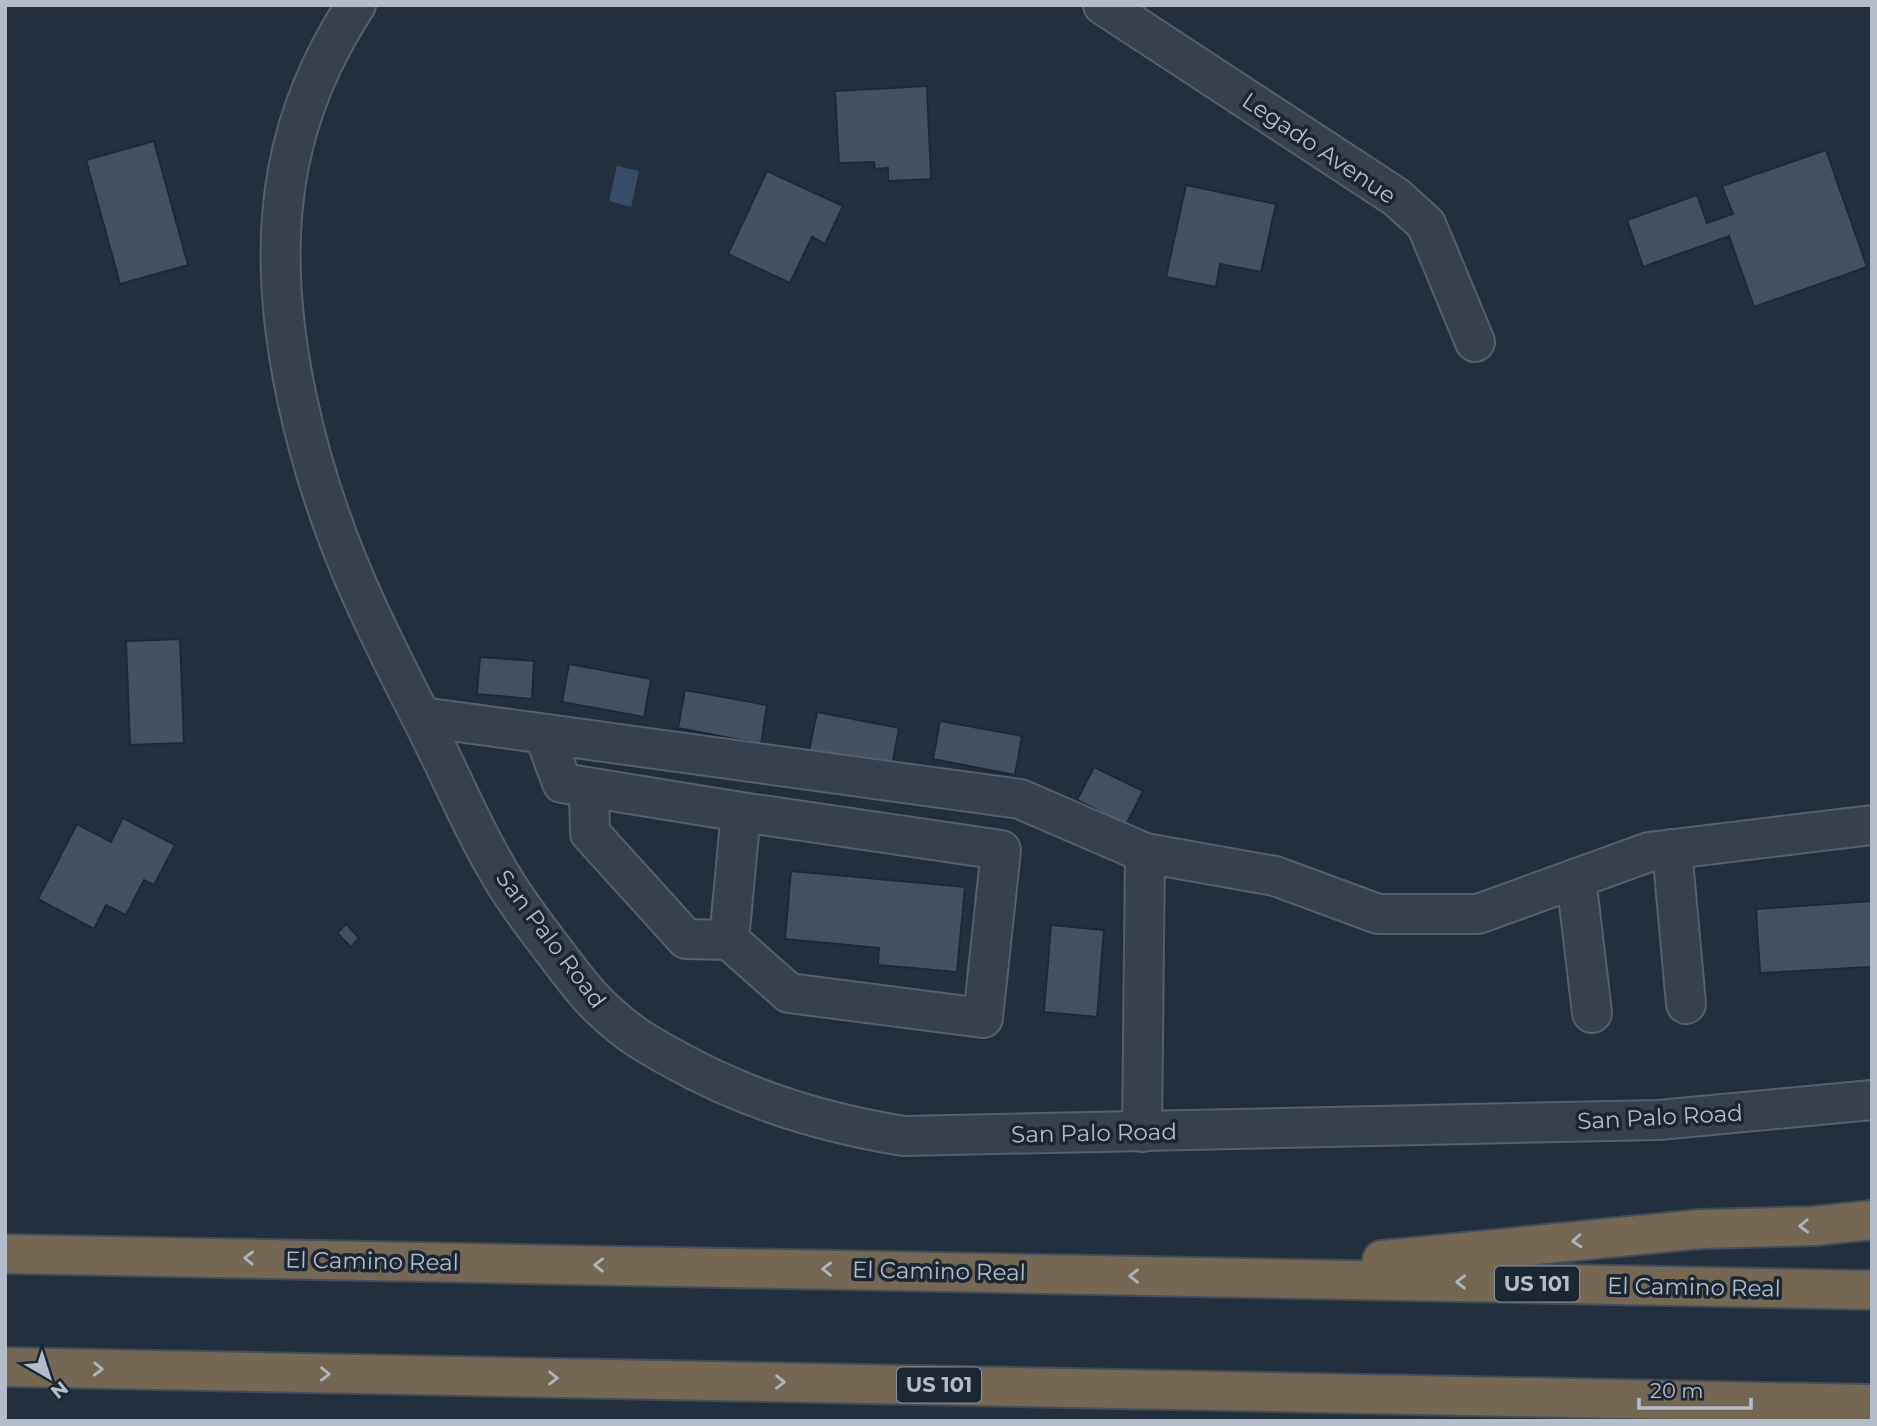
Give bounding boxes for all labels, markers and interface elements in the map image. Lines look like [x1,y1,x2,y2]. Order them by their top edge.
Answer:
street label: Legado Avenue [1237,86,1401,210]
street label: San Palo Road [490,864,612,1014]
street label: San Palo Road [1576,1099,1744,1135]
street label: San Palo Road [1011,1118,1177,1148]
one-way arrow [1798,1218,1809,1233]
one-way arrow [1571,1233,1582,1248]
street label: El Camino Real [285,1245,459,1277]
one-way arrow [244,1251,255,1266]
street label: El Camino Real [852,1255,1026,1287]
one-way arrow [594,1257,604,1273]
one-way arrow [821,1261,831,1277]
road number: US 101 [1495,1266,1579,1302]
one-way arrow [1128,1268,1139,1283]
street label: El Camino Real [1607,1271,1781,1303]
one-way arrow [1455,1275,1466,1290]
north arrow [14,1342,84,1412]
one-way arrow [93,1362,104,1377]
one-way arrow [320,1366,331,1381]
scale bar [1639,1366,1751,1410]
road number: US 101 [897,1368,981,1402]
one-way arrow [548,1370,559,1386]
one-way arrow [775,1375,786,1390]
text: N [46,1376,73,1404]
text: 20 m [1650,1378,1704,1403]

